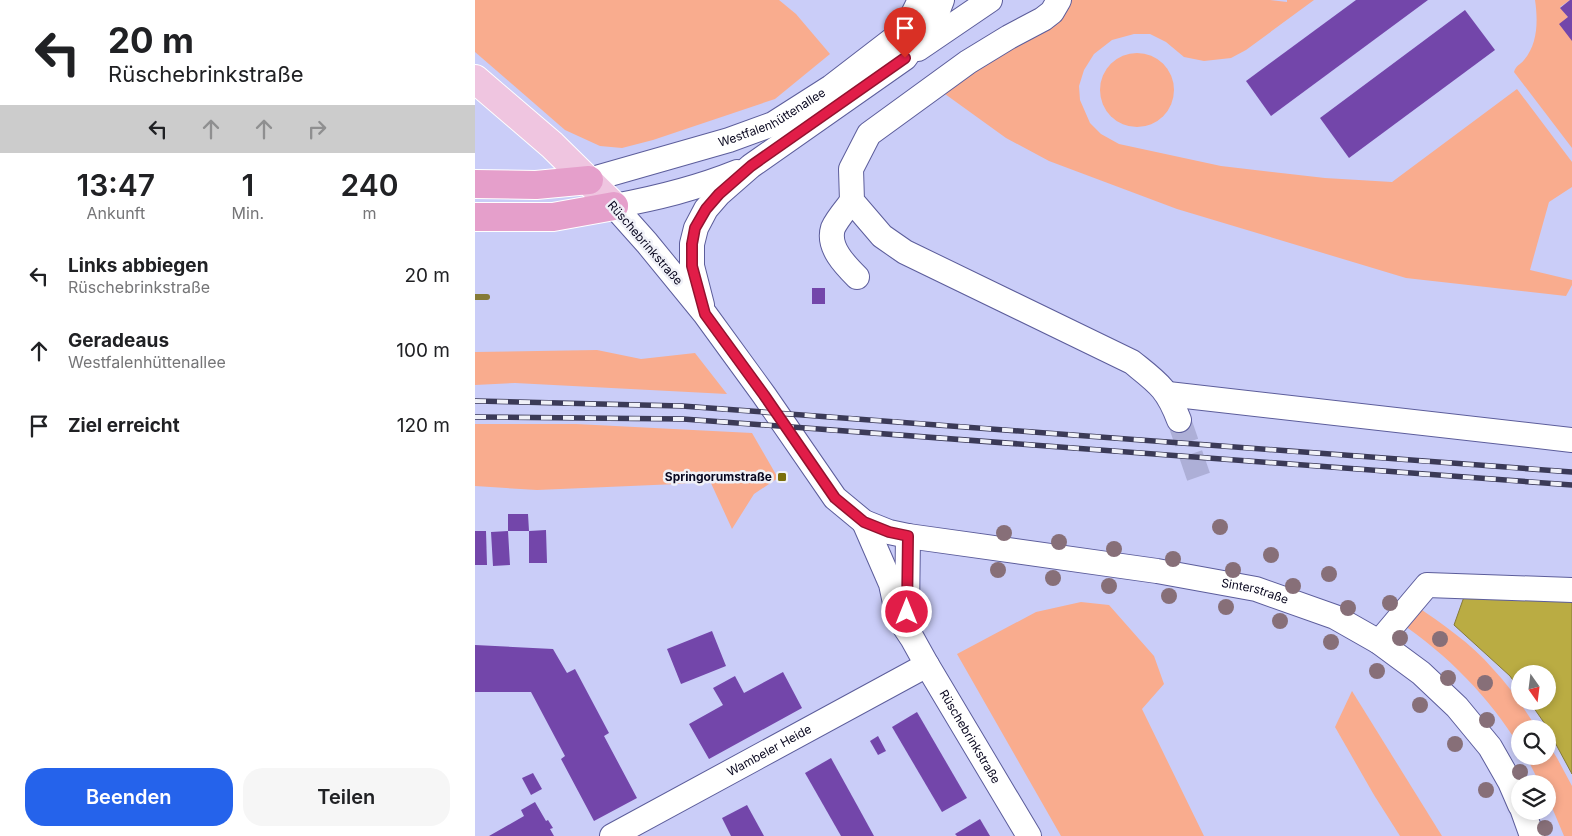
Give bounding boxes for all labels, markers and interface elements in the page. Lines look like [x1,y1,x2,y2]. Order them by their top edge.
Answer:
pin [884,7,926,58]
icon: arrive [891,14,919,42]
text: 20 m [108,19,194,61]
icon: left [25,20,90,85]
text: Rüschebrinkstraße [108,61,304,87]
street label: Westfalenhüttenallee [716,85,828,150]
icon: left [144,115,172,143]
icon: ahead [197,115,225,143]
icon: ahead [250,115,278,143]
icon: right [303,115,331,143]
text: 13:47 [77,167,155,203]
text: 1 [241,167,254,203]
text: 240 [341,167,399,203]
street label: Rüschebrinkstraße [605,198,686,288]
text: Ankunft [86,203,145,223]
text: Min. [232,203,264,223]
text: m [362,203,377,223]
text: Links abbiegen [68,254,209,277]
icon: left [25,262,53,290]
text: 20 m [404,264,450,287]
text: Rüschebrinkstraße [68,277,210,297]
text: Geradeaus [68,329,169,352]
icon: ahead [25,337,53,365]
text: 100 m [396,339,450,362]
text: Westfalenhüttenallee [68,352,226,372]
icon: arrive [25,412,53,440]
text: Ziel erreicht [68,414,180,437]
text: 120 m [397,414,450,437]
place label: Springorumstraße [665,469,772,484]
marker: Springorumstraße [776,471,788,483]
street label: Sinterstraße [1220,575,1291,607]
position arrow [880,585,932,637]
north arrow [1511,665,1556,710]
map controls [1511,665,1556,820]
street label: Rüschebrinkstraße [936,687,1004,786]
button: search [1511,720,1556,765]
street label: Wambeler Heide [724,721,814,779]
button: Beenden [25,768,233,826]
button: Teilen [243,768,450,826]
button: layers [1511,775,1556,820]

